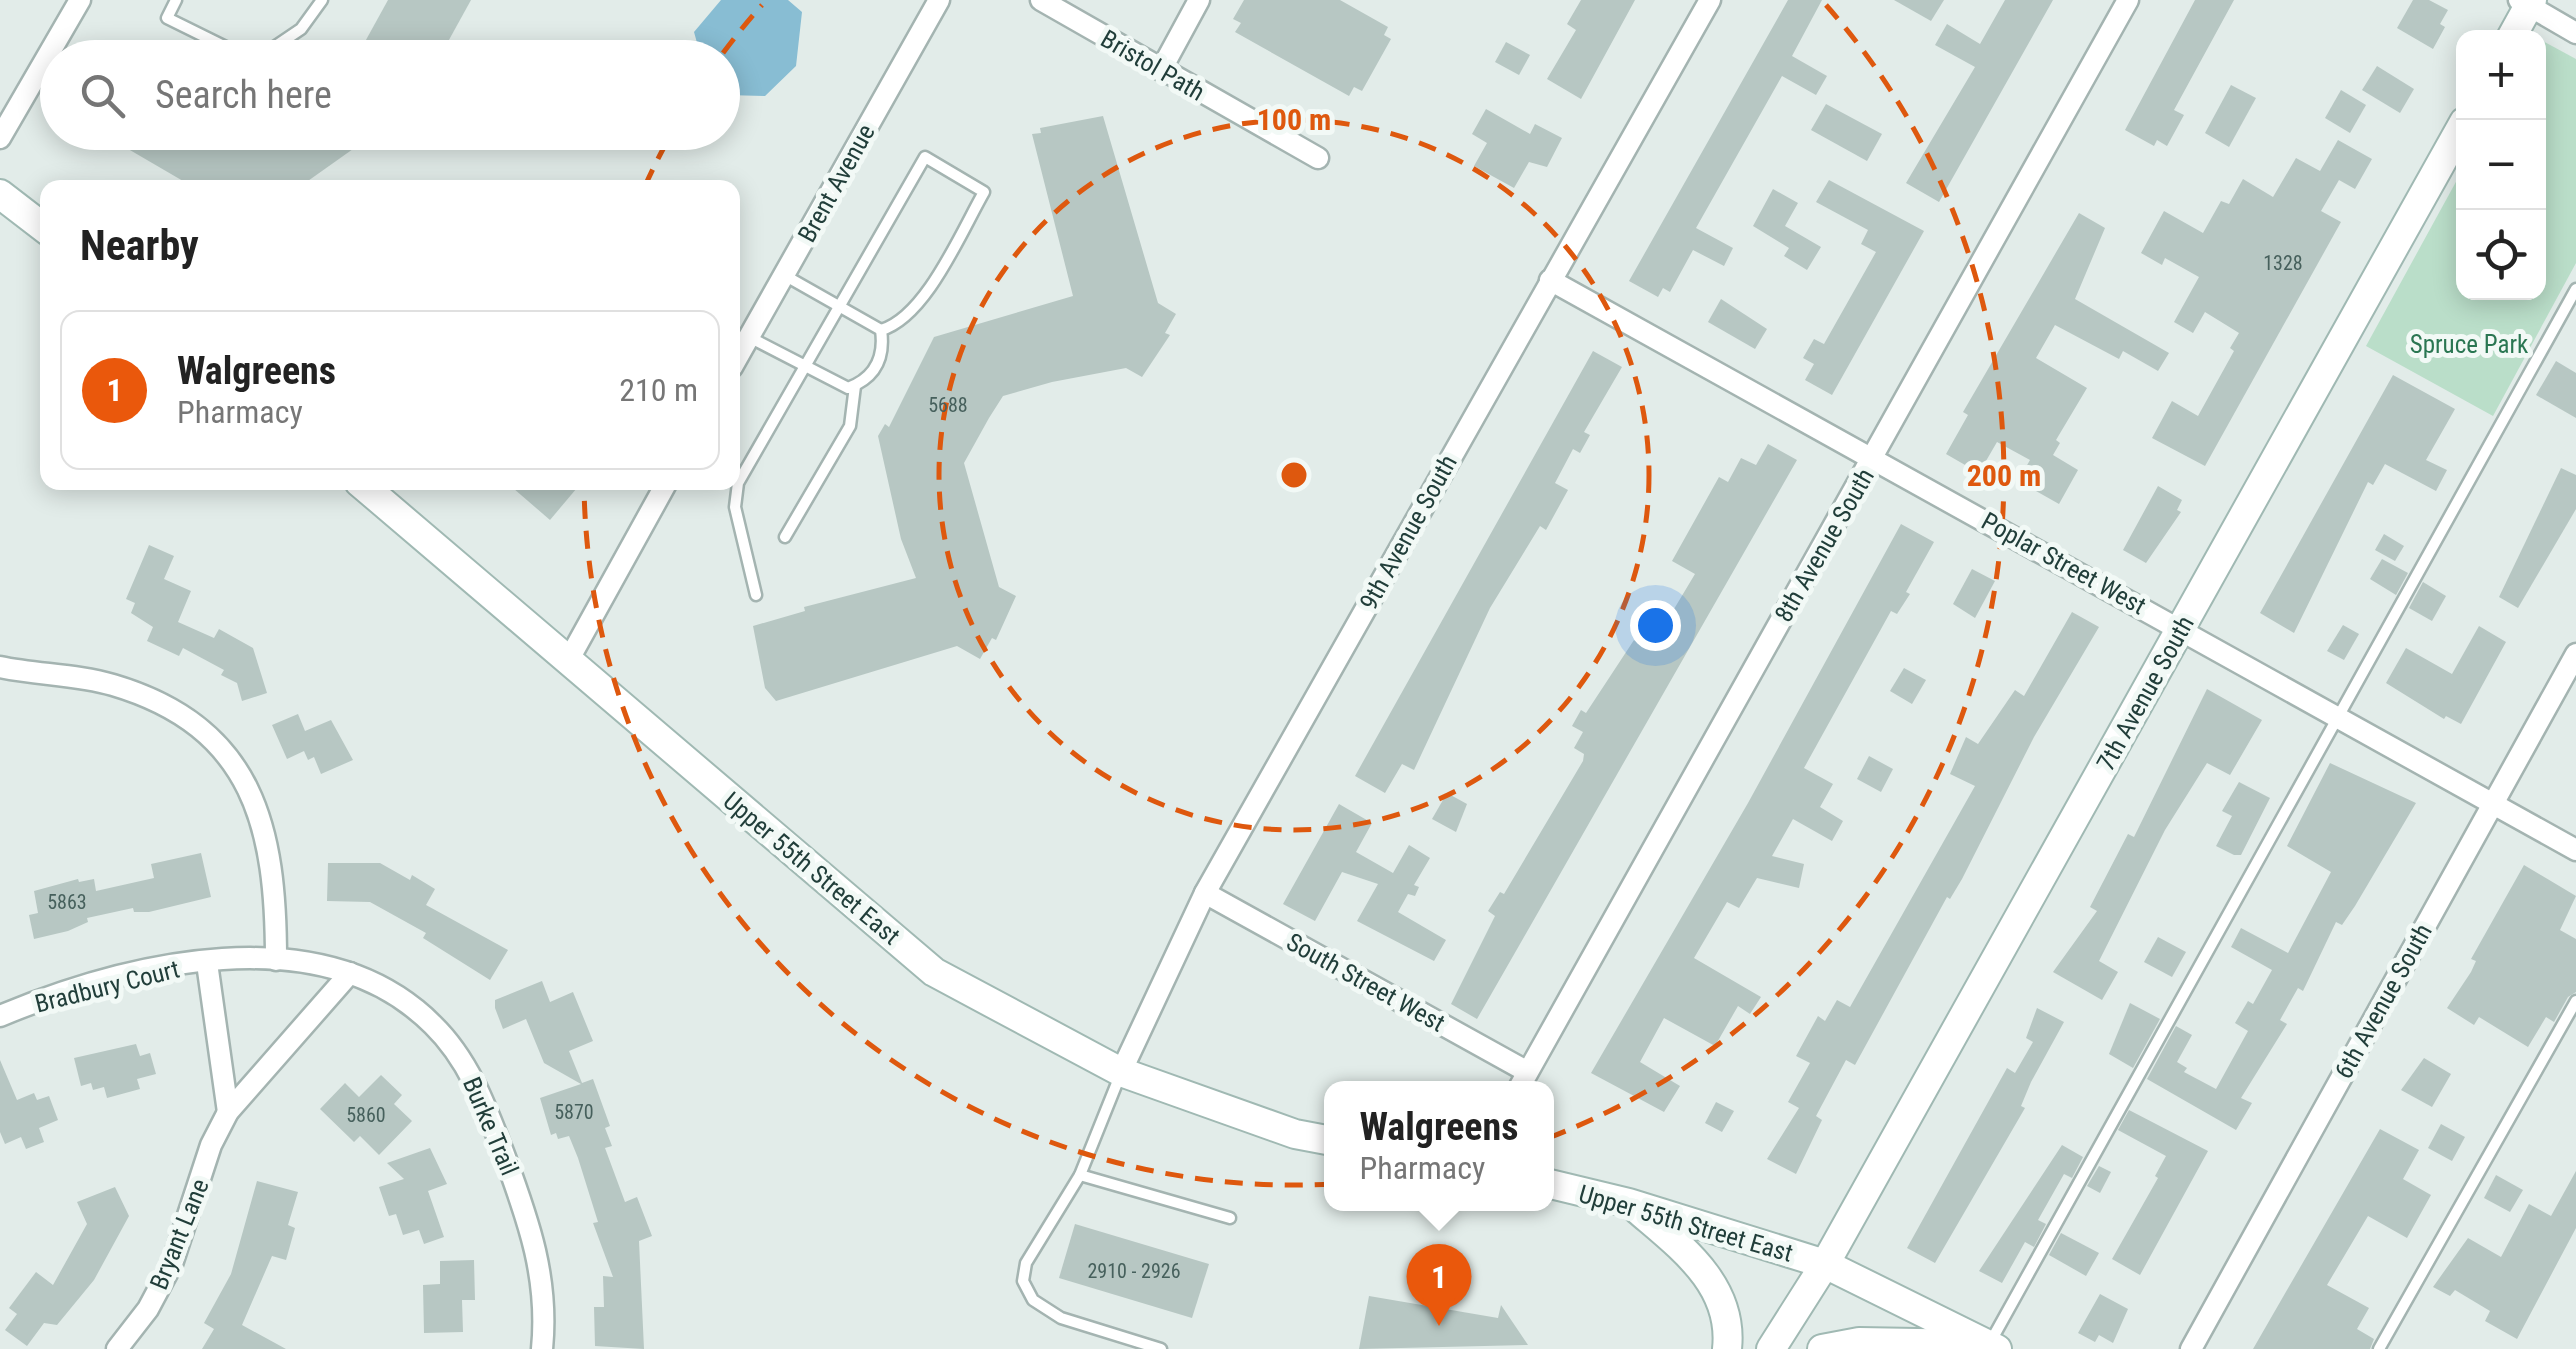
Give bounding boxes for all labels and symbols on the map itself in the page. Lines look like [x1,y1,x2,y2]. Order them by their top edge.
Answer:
street label: Bristol Path [1096,24,1210,107]
text: 100 m [1257,102,1331,137]
street label: Brent Avenue [792,119,881,247]
house number: 1328 [2263,251,2303,275]
park label: Spruce Park [2410,330,2529,359]
house number: 5688 [928,393,968,417]
street label: 9th Avenue South [1354,450,1463,615]
centre of rings [1276,457,1312,493]
text: 200 m [1967,458,2041,493]
street label: 8th Avenue South [1769,463,1880,627]
street label: Poplar Street West [1977,506,2151,621]
your location [1630,600,1681,651]
street label: 7th Avenue South [2091,611,2200,776]
street label: Upper 55th Street East [718,786,906,951]
house number: 5863 [47,890,87,914]
street label: 6th Avenue South [2329,919,2438,1084]
street label: South Street West [1282,927,1450,1038]
street label: Bradbury Court [32,955,182,1018]
street label: Burke Trail [457,1073,524,1180]
house number: 5870 [554,1100,594,1124]
house number: 5860 [346,1103,386,1127]
street label: Bryant Lane [144,1175,215,1294]
street label: Upper 55th Street East [1576,1179,1796,1268]
pin: 1 [1406,1244,1472,1326]
house number: 2910 - 2926 [1087,1259,1181,1283]

